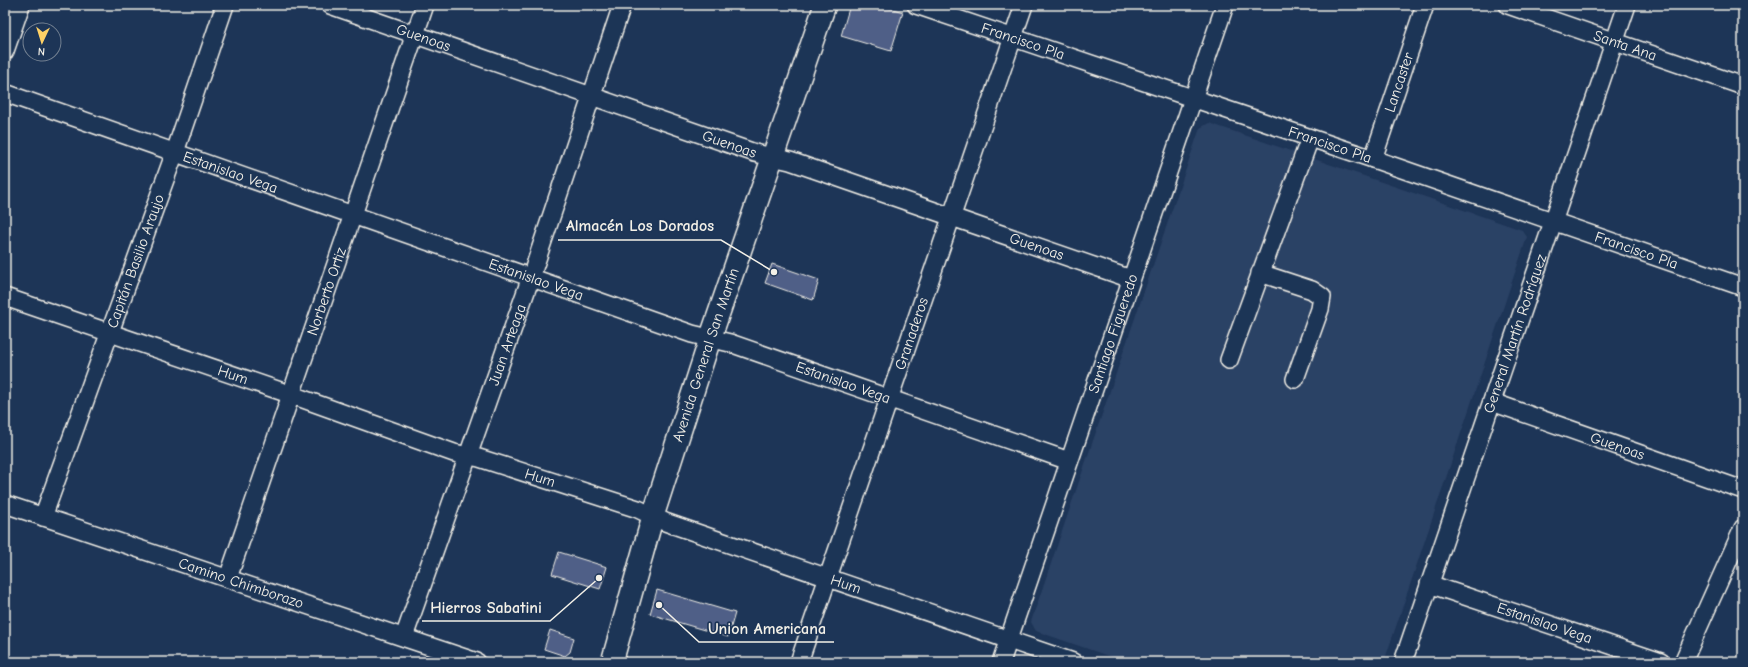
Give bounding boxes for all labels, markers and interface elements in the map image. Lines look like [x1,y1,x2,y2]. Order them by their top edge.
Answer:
street label: Francisco Pla [979,19,1067,63]
street label: Guenoas [394,20,453,55]
north arrow [22,22,62,62]
street label: Santa Ana [1591,26,1659,65]
text: N [37,45,45,58]
street label: Lancaster [1380,50,1417,114]
street label: Francisco Pla [1286,122,1374,167]
street label: Guenoas [700,126,759,162]
street label: Estanislao Vega [181,147,280,197]
street label: Capitán Basilio Araujo [103,192,168,331]
callout: Almacén Los Dorados [558,212,721,240]
text: Almacén Los Dorados [566,217,714,235]
street label: Francisco Pla [1592,227,1680,273]
street label: Guenoas [1007,229,1066,264]
street label: Norberto Ortiz [303,245,350,338]
street label: General Martín Rodríguez [1480,251,1551,415]
street label: Estanislao Vega [486,254,586,304]
street label: Avenida General San Martín [668,266,743,444]
street label: Santiago Figueredo [1084,271,1142,396]
street label: Granaderos [891,295,932,372]
street label: Juan Arteaga [484,302,530,388]
street label: Estanislao Vega [793,358,893,407]
street label: Hum [216,361,251,388]
street label: Guenoas [1588,428,1647,464]
street label: Hum [523,464,558,491]
street label: Camino Chimborazo [176,554,306,612]
street label: Hum [828,571,863,598]
callout: Hierros Sabatini [422,593,550,621]
text: Hierros Sabatini [430,599,542,617]
street label: Estanislao Vega [1495,599,1595,647]
callout: Union Americana [699,614,834,642]
text: Union Americana [708,620,826,638]

